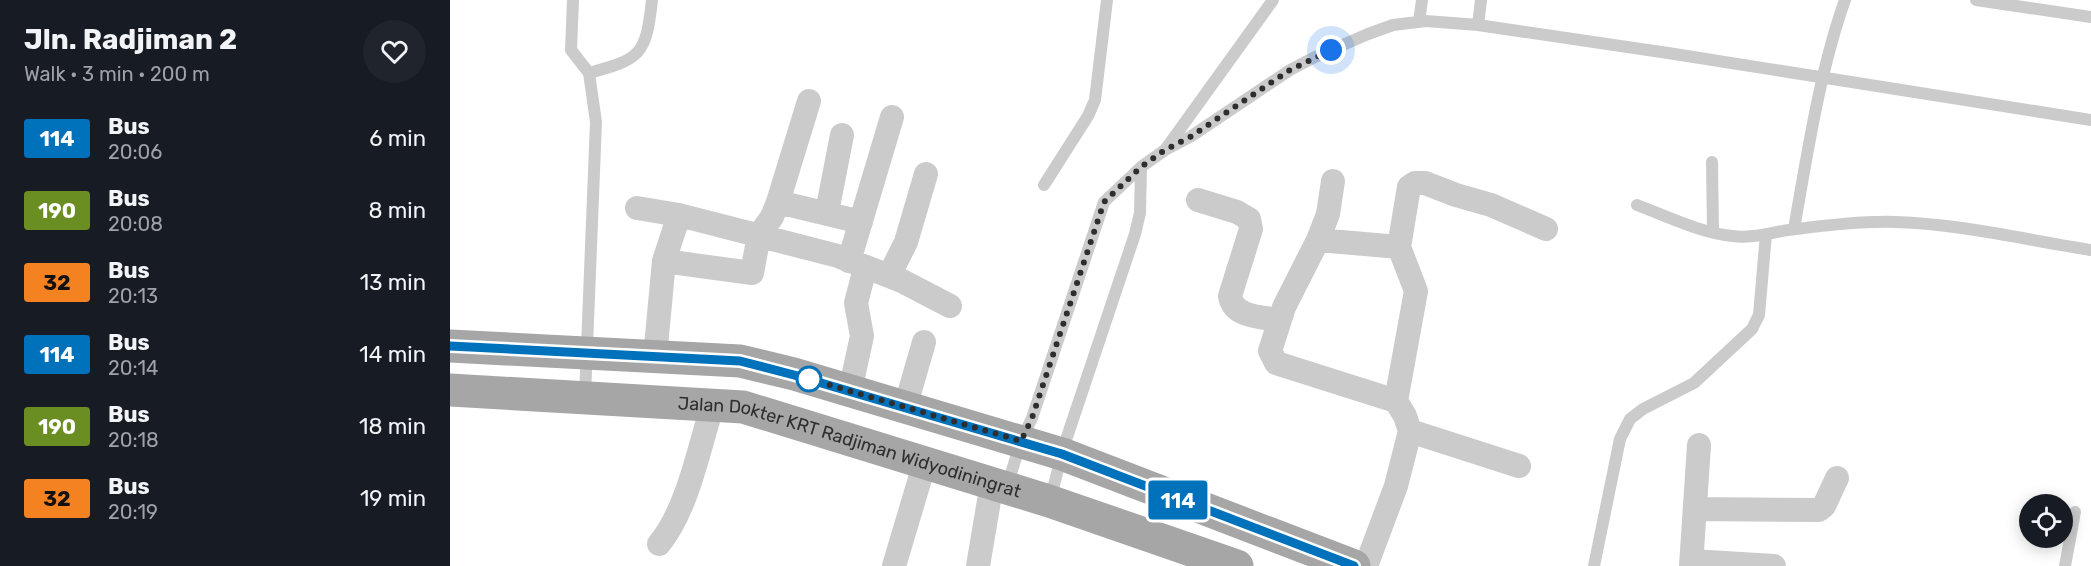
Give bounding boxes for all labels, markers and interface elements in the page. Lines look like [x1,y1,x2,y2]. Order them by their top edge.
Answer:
button: heart [363,20,426,83]
text: Jln. Radjiman 2 [24,23,237,56]
your location [1316,35,1346,65]
text: Walk · 3 min · 200 m [24,62,210,86]
text: Bus [108,113,150,140]
text: 6 min [369,125,426,152]
text: 114 [39,126,75,151]
text: 20:06 [108,140,162,164]
text: Bus [108,185,150,212]
text: 8 min [368,197,426,224]
text: 190 [38,198,76,223]
text: 20:08 [108,212,163,236]
text: Bus [108,257,150,284]
text: 13 min [360,269,426,296]
text: 32 [43,270,71,295]
text: 20:13 [108,284,158,308]
text: Bus [108,329,150,356]
text: 14 min [359,341,426,368]
text: 114 [39,342,75,367]
text: 20:14 [108,356,159,380]
unlabelled marker [796,366,822,392]
street label: Jalan Dokter KRT Radjiman Widyodiningrat [677,392,1024,503]
text: Bus [108,401,150,428]
text: 18 min [359,413,426,440]
text: 190 [38,414,76,439]
text: 20:18 [108,428,159,452]
text: Bus [108,473,150,500]
line badge: 114 [1144,480,1212,520]
text: 19 min [360,485,426,512]
text: 32 [43,486,71,511]
text: 114 [1160,488,1196,513]
map controls [2019,494,2073,548]
button: locate [2019,494,2073,548]
text: 20:19 [108,500,158,524]

